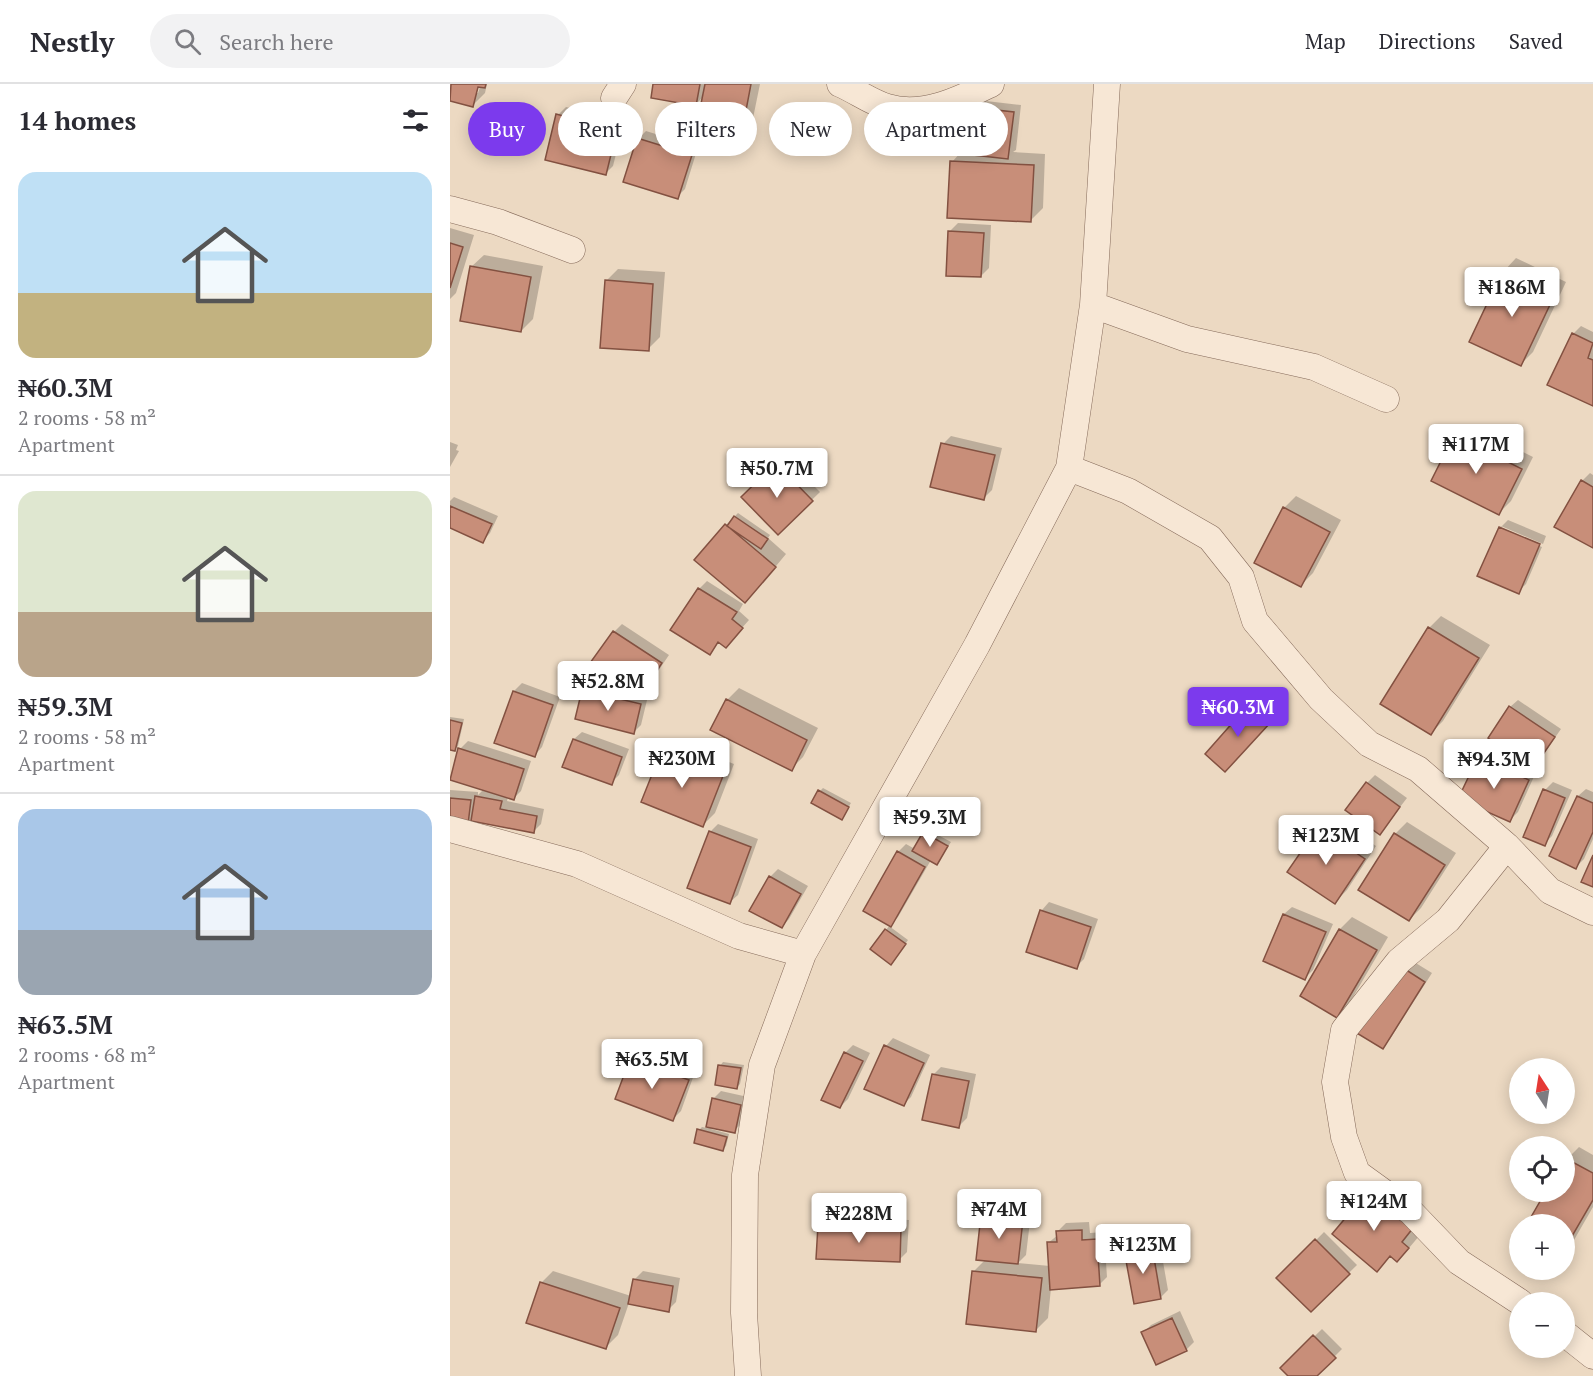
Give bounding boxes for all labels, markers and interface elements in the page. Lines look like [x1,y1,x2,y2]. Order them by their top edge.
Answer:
search box [150,14,570,68]
text: Nestly [30,23,114,60]
icon: search [171,25,204,58]
text: Search here [219,27,334,56]
text: Map [1305,27,1346,55]
text: Directions [1379,27,1476,55]
text: Saved [1509,27,1563,55]
chip: Buy [468,102,546,156]
chip: Rent [558,102,643,156]
chip: Filters [655,102,757,156]
chip: New [769,102,852,156]
chip: Apartment [864,102,1008,156]
text: 14 homes [18,103,136,137]
icon: filters [399,104,432,137]
icon: home [171,211,279,319]
pin: ₦186M [1470,267,1554,318]
text: ₦186M [1479,273,1545,300]
text: ₦60.3M [18,370,113,404]
text: 2 rooms · 58 m² [18,404,156,431]
pin: ₦117M [1434,424,1518,475]
text: ₦117M [1443,430,1509,457]
text: Apartment [18,431,115,458]
pin: ₦50.7M [728,448,826,499]
text: ₦50.7M [741,454,813,481]
icon: home [171,530,279,638]
pin: ₦52.8M [559,661,657,712]
text: ₦52.8M [572,667,644,694]
pin: ₦60.3M [1189,687,1287,738]
text: ₦59.3M [18,689,113,723]
text: ₦60.3M [1202,693,1274,720]
text: 2 rooms · 58 m² [18,723,156,750]
pin: ₦230M [640,738,724,789]
pin: ₦94.3M [1445,739,1543,790]
text: ₦230M [649,744,715,771]
text: ₦94.3M [1458,745,1530,772]
text: Apartment [18,750,115,777]
pin: ₦59.3M [881,797,979,848]
text: ₦59.3M [894,803,966,830]
pin: ₦123M [1284,815,1368,866]
text: ₦123M [1293,821,1359,848]
icon: home [171,848,279,956]
text: ₦63.5M [18,1007,113,1041]
pin: ₦63.5M [603,1039,701,1090]
text: 2 rooms · 68 m² [18,1041,156,1068]
text: ₦63.5M [616,1045,688,1072]
north arrow [1509,1058,1575,1124]
map controls [1509,1058,1575,1358]
text: Apartment [18,1068,115,1095]
button: locate [1509,1136,1575,1202]
pin: ₦124M [1332,1181,1416,1232]
text: ₦124M [1341,1187,1407,1214]
pin: ₦74M [963,1189,1035,1240]
pin: ₦228M [817,1193,901,1244]
text: ₦74M [971,1195,1027,1222]
text: ₦228M [826,1199,892,1226]
button: + [1509,1214,1575,1280]
pin: ₦123M [1101,1224,1185,1275]
text: ₦123M [1110,1230,1176,1257]
button: − [1509,1292,1575,1358]

